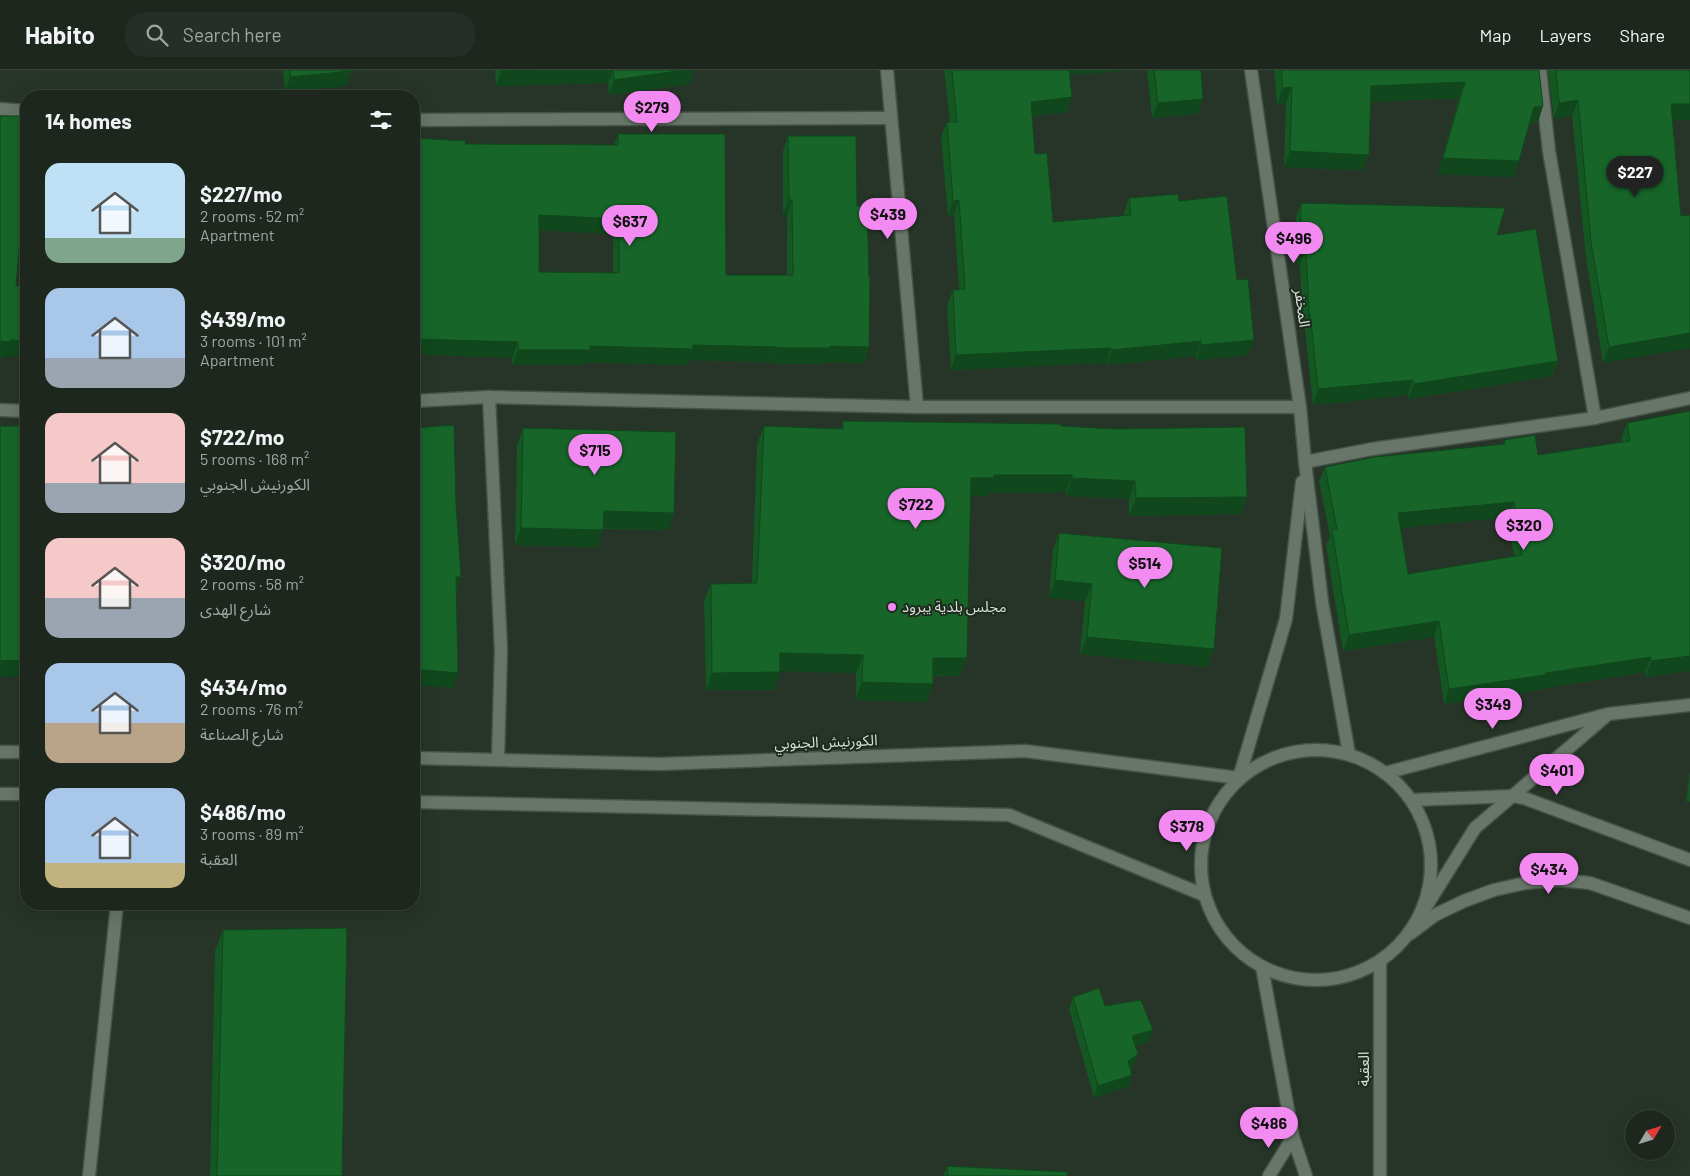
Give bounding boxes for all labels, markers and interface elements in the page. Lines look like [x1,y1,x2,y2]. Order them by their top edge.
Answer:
search box [125,12,475,57]
text: Habito [25,20,95,49]
icon: search [143,21,171,49]
text: Search here [183,23,282,46]
text: Map [1479,24,1511,46]
text: Layers [1539,24,1592,46]
text: Share [1620,24,1665,46]
pin: $279 [622,90,682,133]
text: $279 [635,97,669,116]
icon: filters [367,106,395,134]
text: 14 homes [45,108,132,133]
pin: $227 [1605,156,1665,198]
text: $227 [1617,162,1653,181]
text: $227/mo [200,181,282,206]
icon: home [85,183,145,243]
pin: $439 [858,198,918,240]
pin: $637 [600,204,660,247]
text: $439 [870,204,906,223]
text: 2 rooms · 52 m² [200,206,304,225]
text: $637 [613,211,647,230]
pin: $496 [1264,222,1324,264]
text: Apartment [200,225,275,244]
text: $496 [1276,228,1312,247]
street label: المخفر [1290,286,1315,329]
text: $439/mo [200,306,286,331]
icon: home [85,308,145,368]
text: 3 rooms · 101 m² [200,331,307,350]
text: Apartment [200,350,275,369]
text: $722/mo [200,424,284,449]
icon: home [85,433,145,493]
pin: $715 [565,434,625,476]
text: $715 [579,440,611,459]
text: 5 rooms · 168 m² [200,449,309,468]
text: الكورنيش الجنوبي [200,474,310,493]
pin: $722 [886,488,946,530]
text: $722 [898,494,934,513]
pin: $320 [1494,508,1554,551]
text: $320 [1506,515,1542,534]
pin: $514 [1115,546,1175,589]
text: $320/mo [200,549,286,574]
text: $514 [1129,553,1161,572]
icon: home [85,558,145,618]
text: 2 rooms · 58 m² [200,574,304,593]
place label: مجلس بلدية يبرود [902,597,1007,616]
text: شارع الهدى [200,599,271,618]
marker: مجلس بلدية يبرود [886,601,898,613]
text: $434/mo [200,674,287,699]
icon: home [85,683,145,743]
pin: $349 [1463,688,1523,730]
text: $349 [1475,694,1511,713]
text: 2 rooms · 76 m² [200,699,303,718]
text: شارع الصناعة [200,724,284,743]
street label: الكورنيش الجنوبي [774,730,878,755]
pin: $401 [1527,754,1587,796]
text: $401 [1540,760,1574,779]
text: $486/mo [200,799,286,824]
icon: home [85,808,145,868]
pin: $378 [1157,810,1217,852]
text: $378 [1170,816,1204,835]
text: 3 rooms · 89 m² [200,824,304,843]
text: العقبة [200,849,238,868]
pin: $434 [1519,852,1579,895]
text: $434 [1530,859,1568,878]
street label: العقبة [1354,1051,1372,1087]
pin: $486 [1239,1106,1299,1149]
north arrow [1625,1110,1675,1160]
map controls [1625,1110,1675,1160]
text: $486 [1251,1113,1287,1132]

